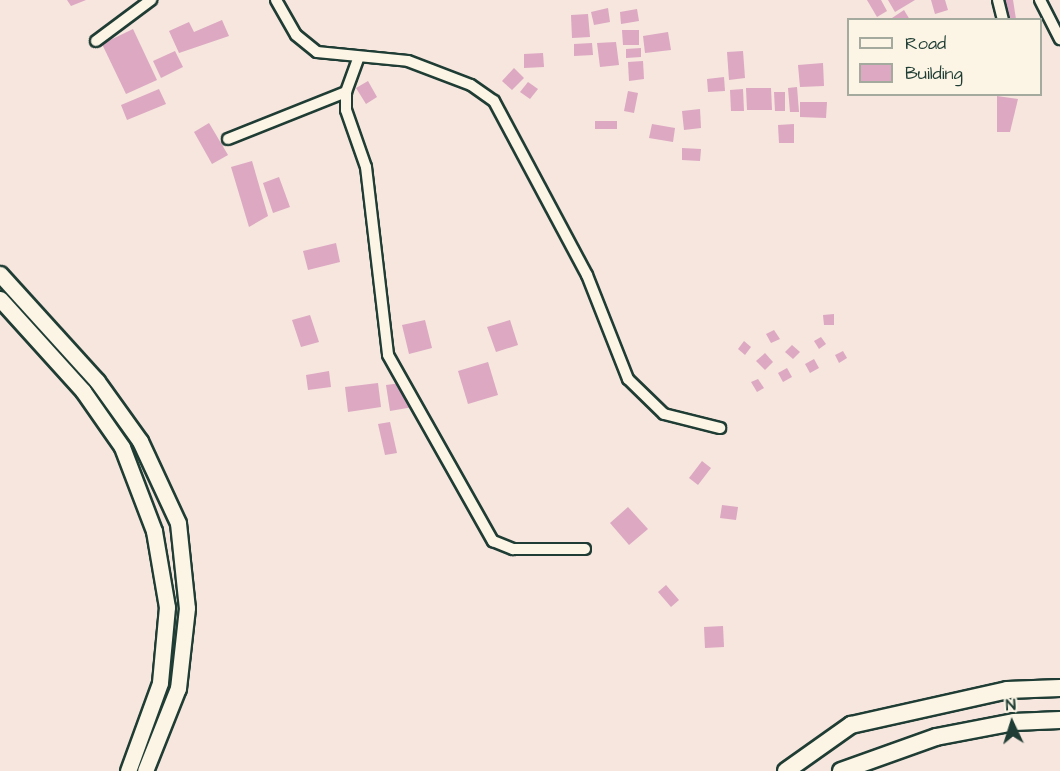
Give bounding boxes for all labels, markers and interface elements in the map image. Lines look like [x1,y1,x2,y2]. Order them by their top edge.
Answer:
legend [847,18,1042,96]
text: Road [905,31,946,56]
text: Building [905,61,963,86]
north arrow [982,693,1042,753]
text: N [1005,694,1017,716]

